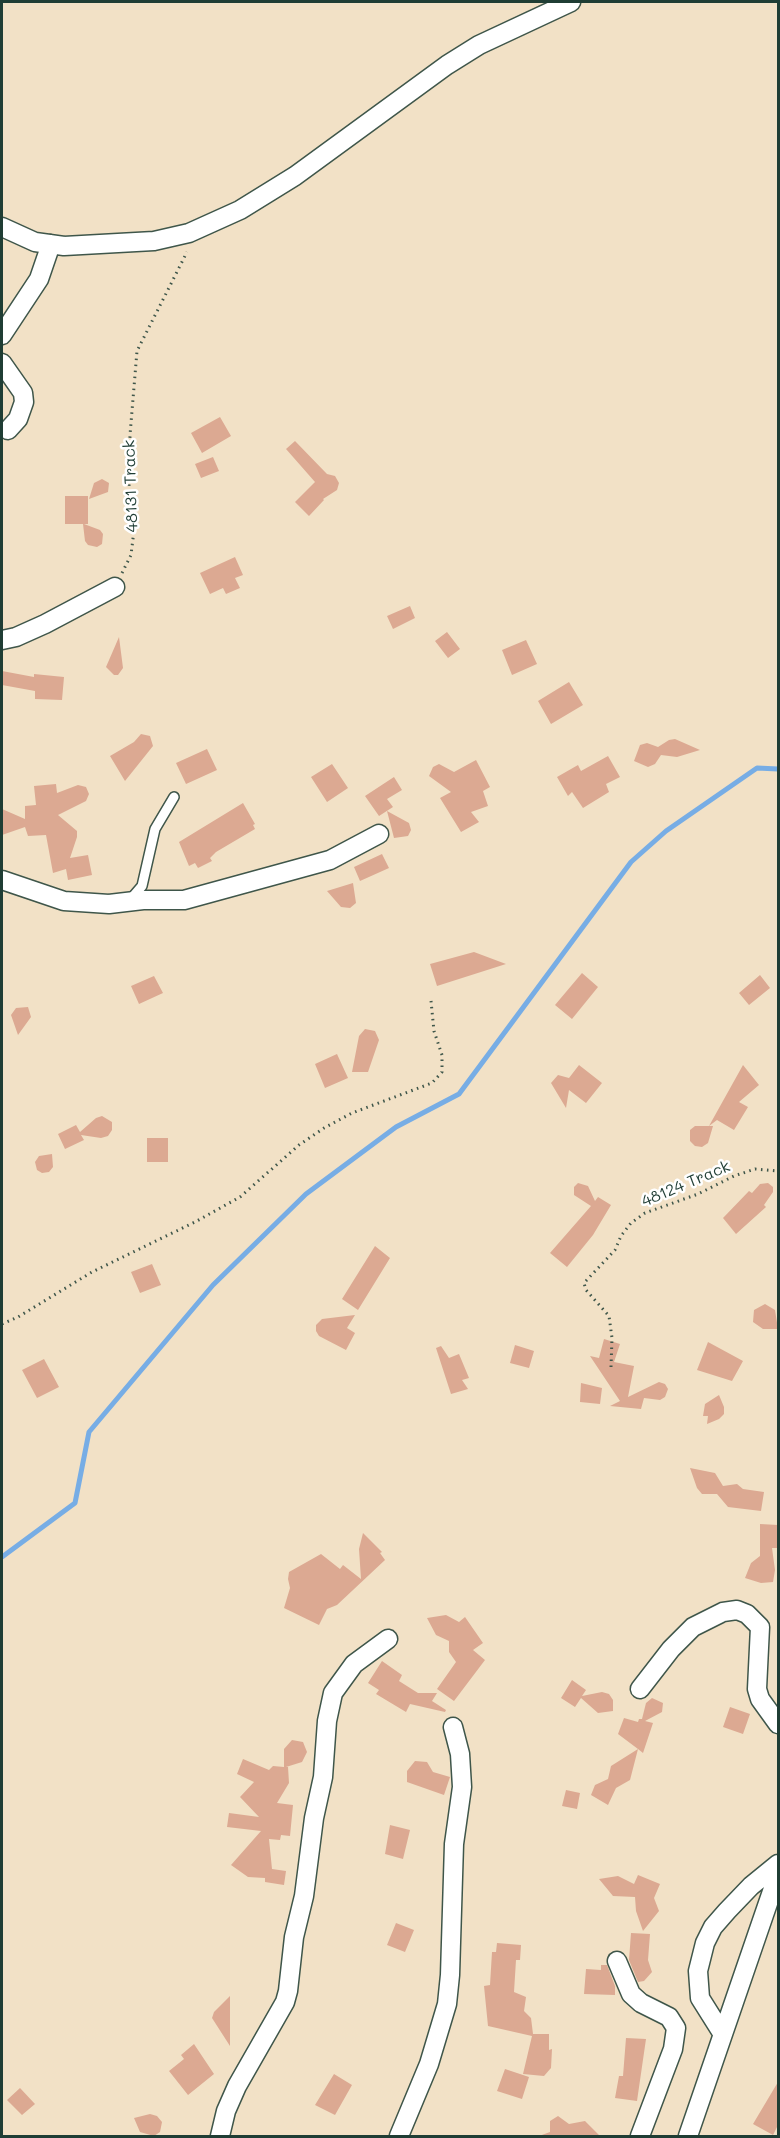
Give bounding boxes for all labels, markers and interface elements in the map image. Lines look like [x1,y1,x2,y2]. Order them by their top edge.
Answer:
street label: 48131 Track [120,439,142,533]
street label: 48124 Track [639,1157,733,1211]

